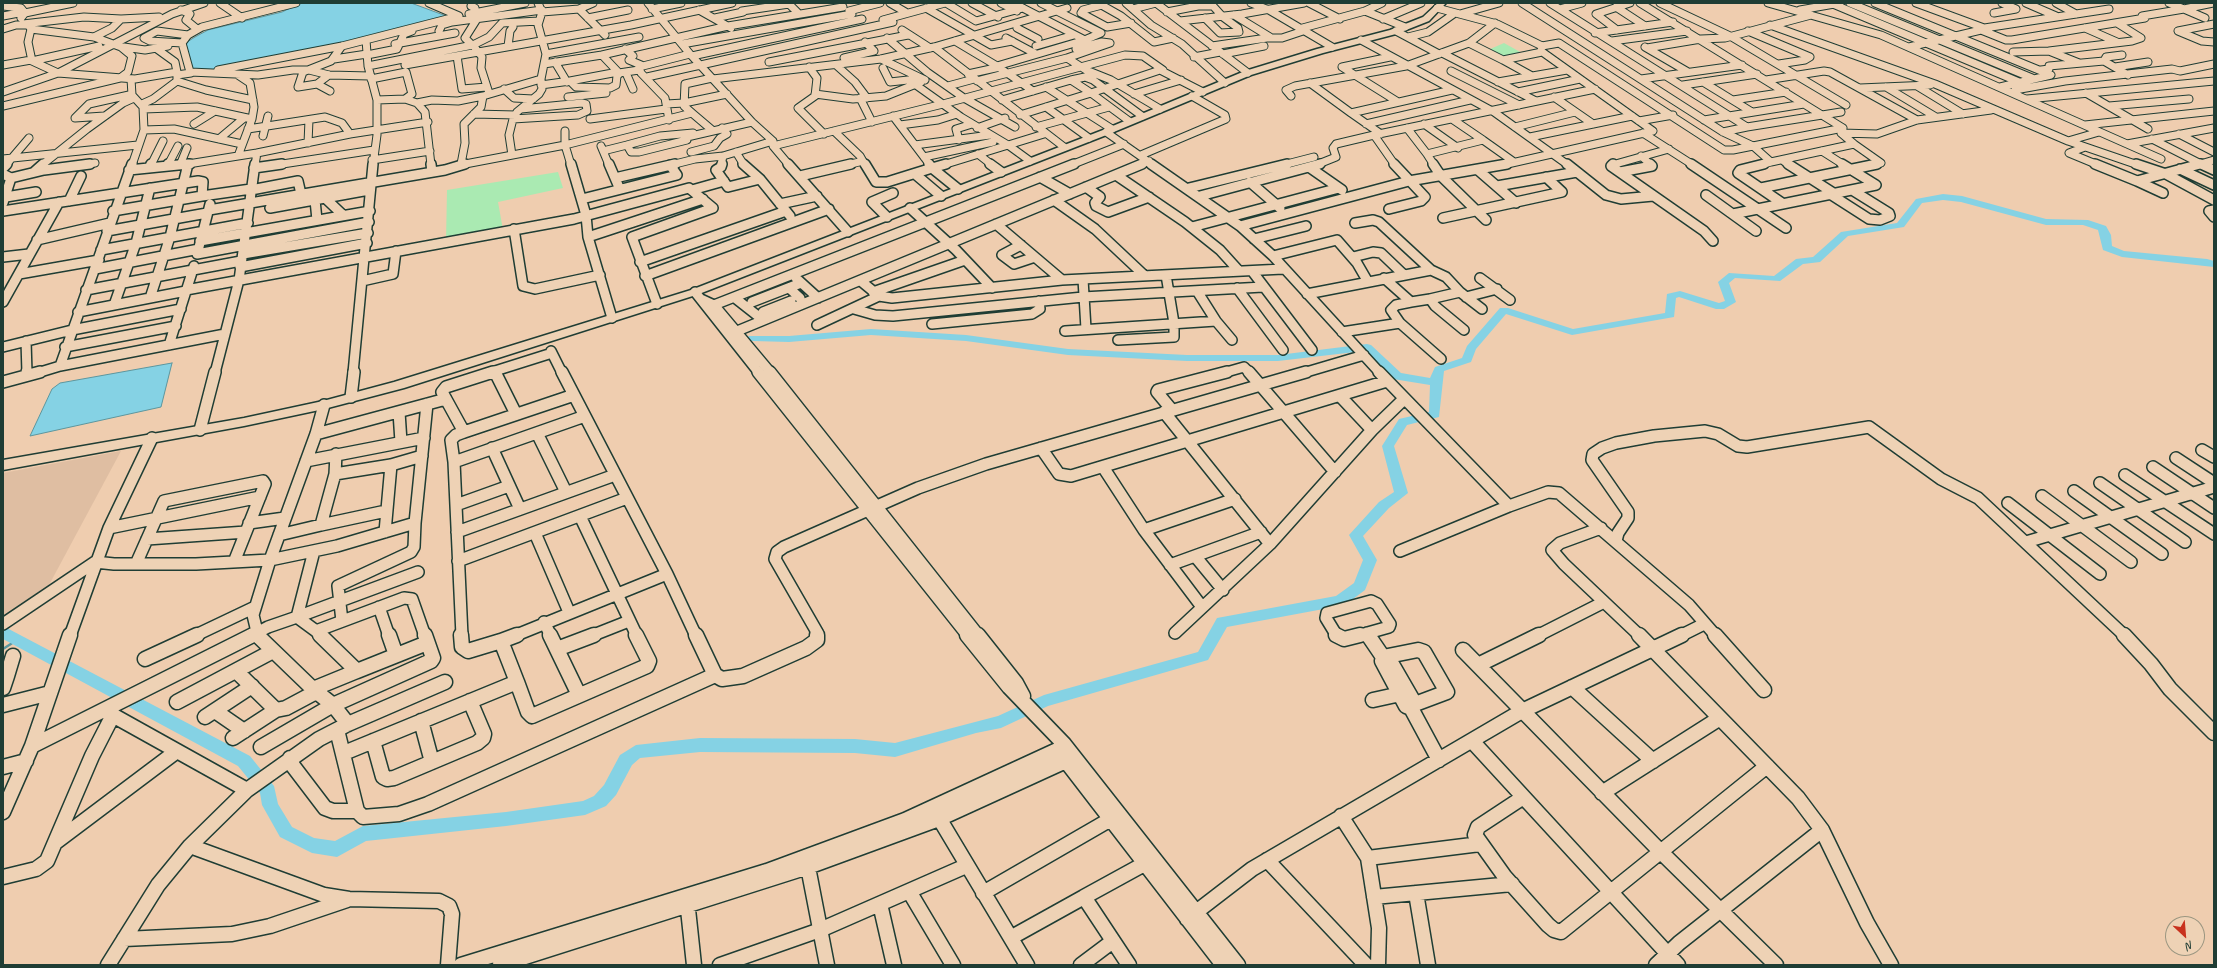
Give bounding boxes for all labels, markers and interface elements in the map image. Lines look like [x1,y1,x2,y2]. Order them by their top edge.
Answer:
north arrow [2165,916,2205,956]
text: N [2184,938,2196,954]

